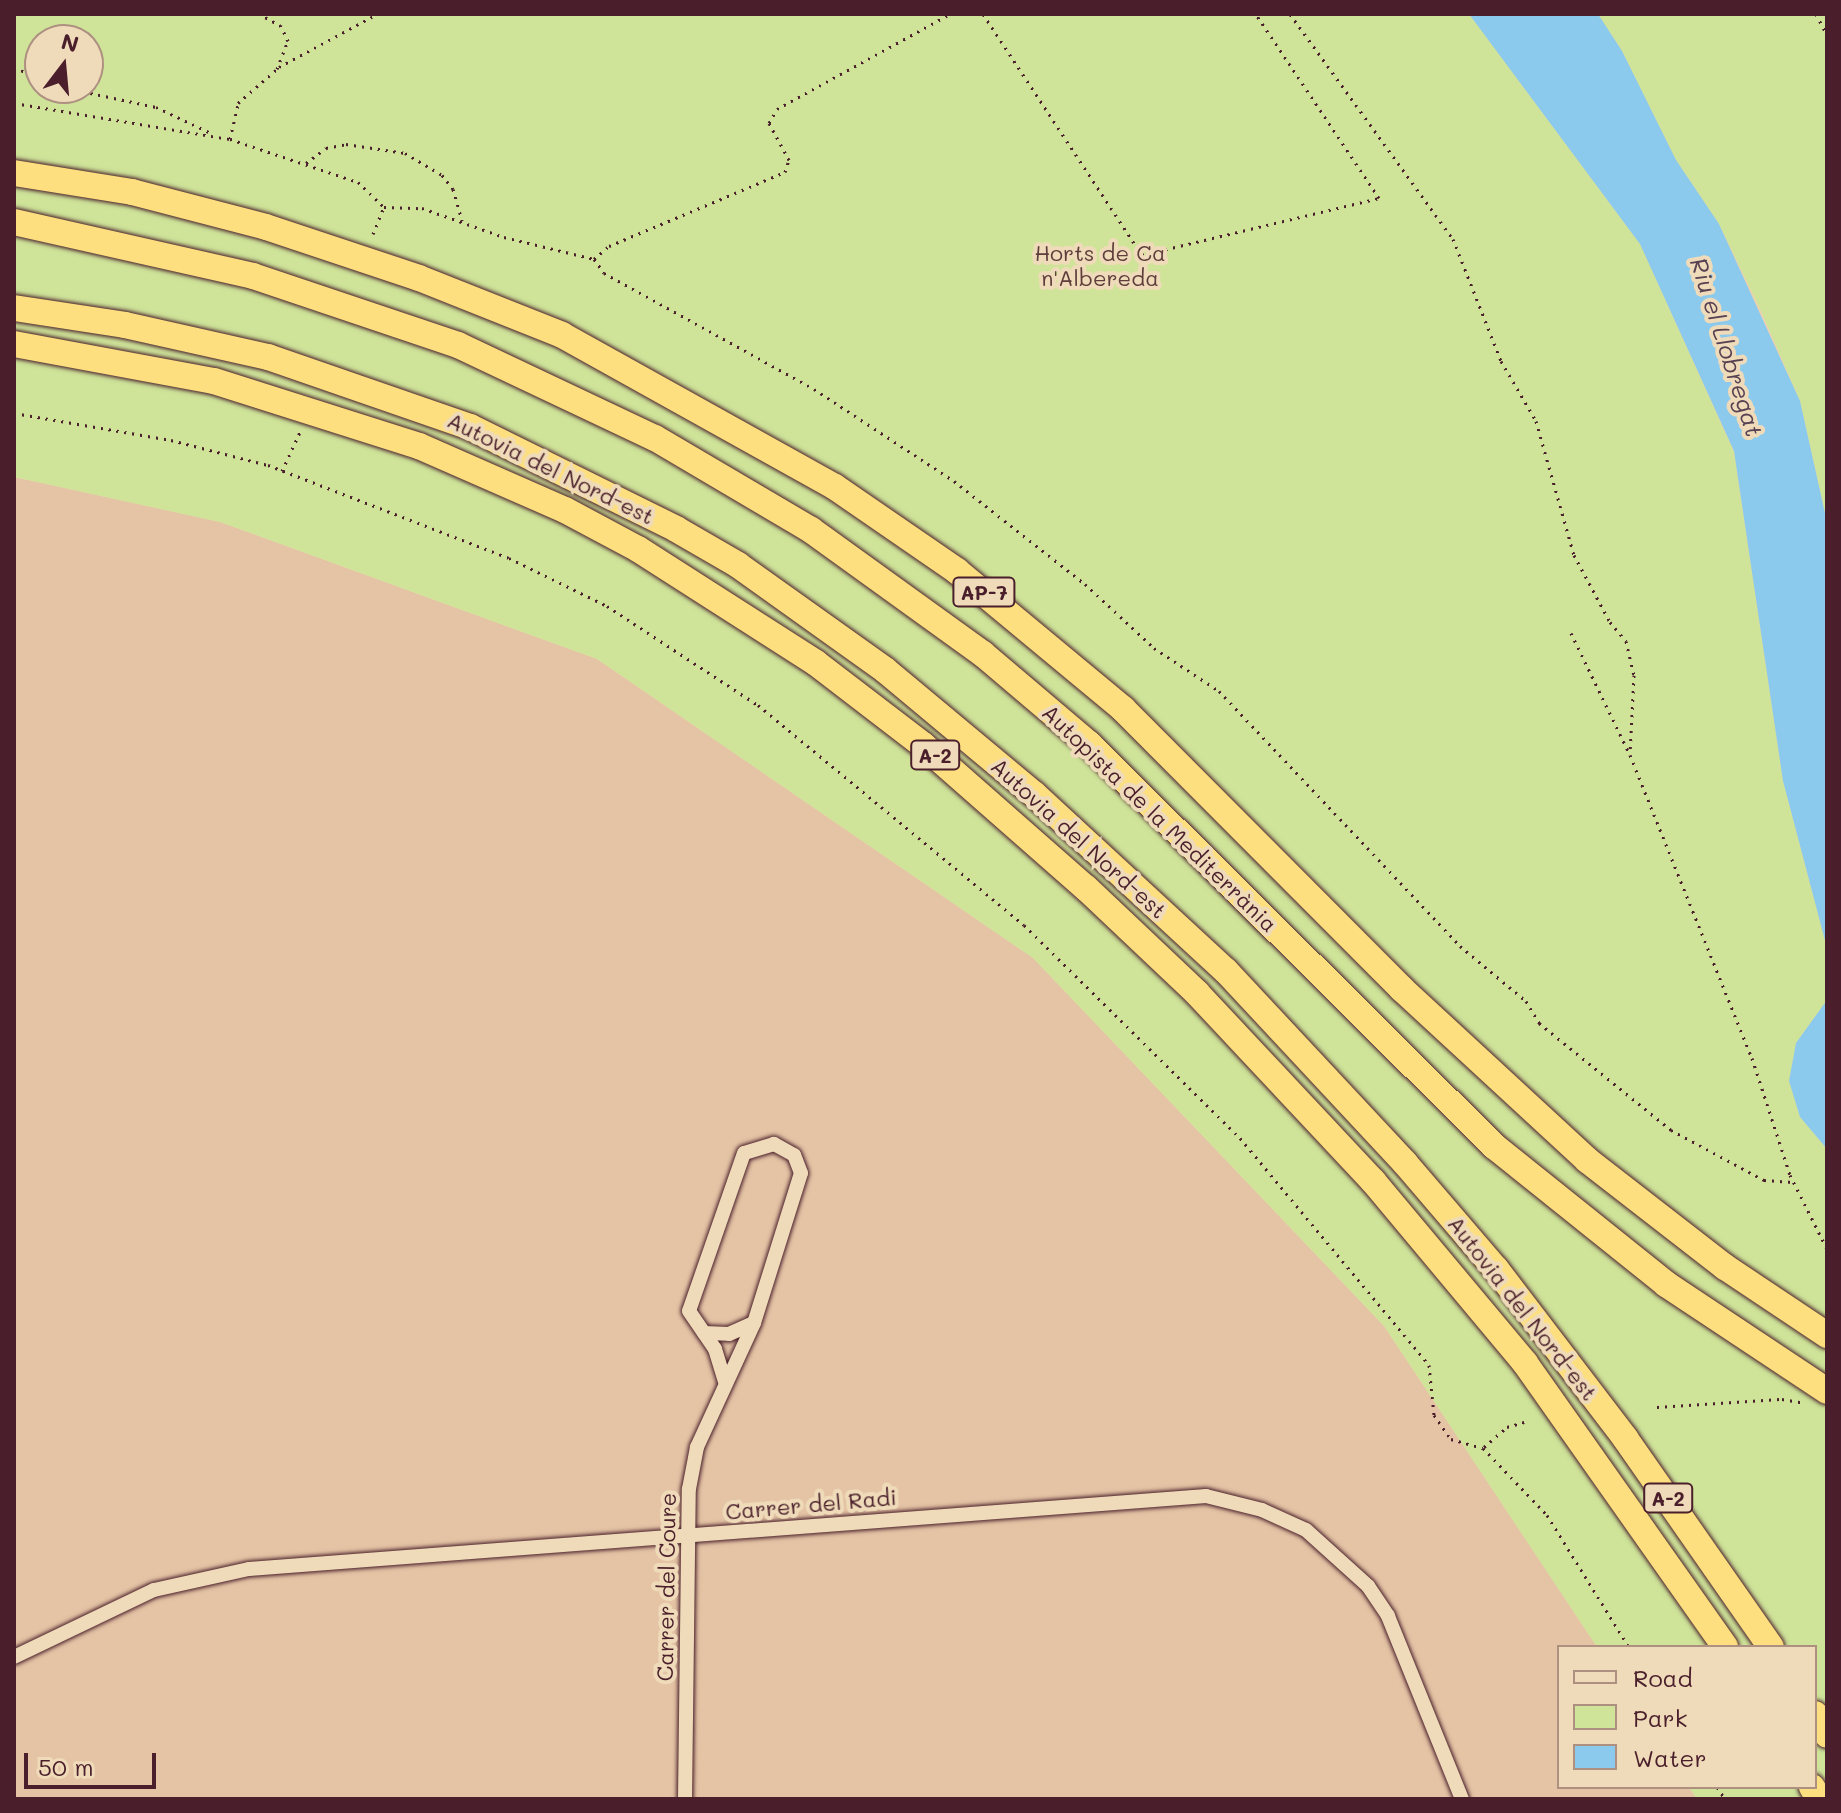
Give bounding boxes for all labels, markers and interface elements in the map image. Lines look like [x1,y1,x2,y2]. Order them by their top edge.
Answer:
north arrow [24,24,104,104]
text: N [58,26,82,59]
park label: Horts de Ca n'Albereda [1034,239,1166,290]
water label: Riu el Llobregat [1684,254,1770,440]
street label: Autovia del Nord-est [443,406,659,530]
road number: AP-7 [952,576,1016,608]
street label: Autopista de la Mediterrània [1037,699,1283,937]
road number: A-2 [909,739,961,771]
street label: Autovia del Nord-est [986,752,1172,924]
street label: Autovia del Nord-est [1443,1211,1603,1405]
road number: A-2 [1642,1482,1694,1514]
street label: Carrer del Radi [724,1483,898,1525]
street label: Carrer del Coure [651,1492,681,1682]
legend [1557,1645,1817,1789]
text: Road [1633,1662,1693,1693]
text: Park [1633,1702,1687,1733]
scale bar [28,1737,160,1787]
text: Water [1633,1742,1707,1773]
text: 50 m [38,1751,94,1782]

